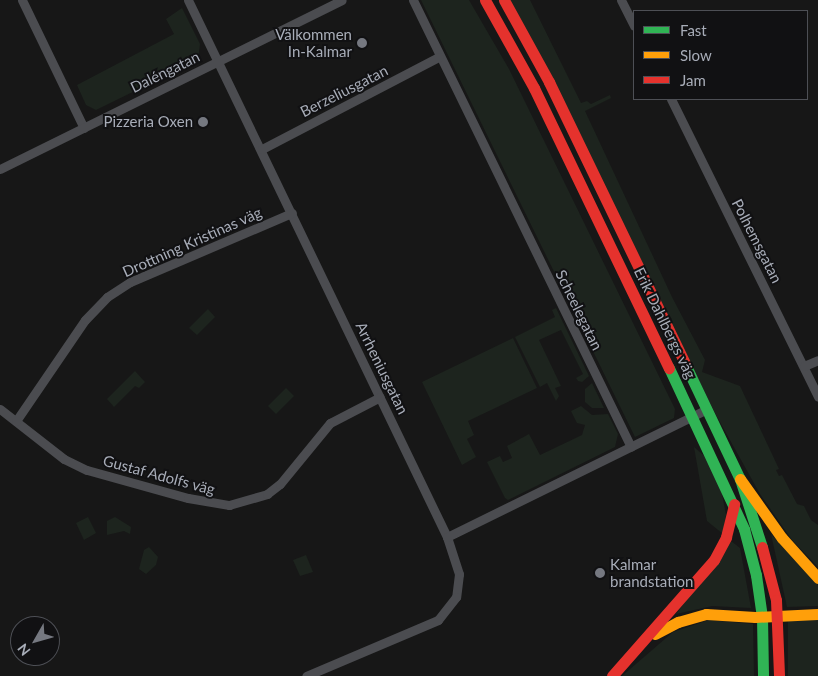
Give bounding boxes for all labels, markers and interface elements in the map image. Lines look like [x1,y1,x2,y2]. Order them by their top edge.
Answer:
legend [633,10,808,100]
text: Fast [680,21,707,39]
place label: Välkommen In-Kalmar [275,25,352,60]
marker: Välkommen In-Kalmar [356,37,368,49]
text: Slow [680,46,712,64]
street label: Daléngatan [127,48,203,96]
street label: Berzeliusgatan [297,61,391,121]
text: Jam [680,71,706,89]
place label: Pizzeria Oxen [104,113,193,131]
marker: Pizzeria Oxen [197,116,209,128]
street label: Polhemsgatan [728,196,786,286]
street label: Drottning Kristinas väg [119,203,265,281]
street label: Erik Dahlbergs väg [630,264,700,382]
street label: Scheelegatan [552,267,606,353]
street label: Arrheniusgatan [352,319,412,417]
street label: Gustaf Adolfs väg [100,451,218,499]
place label: Kalmar brandstation [610,555,693,590]
marker: Kalmar brandstation [594,567,606,579]
north arrow [10,616,60,666]
text: N [14,640,34,659]

